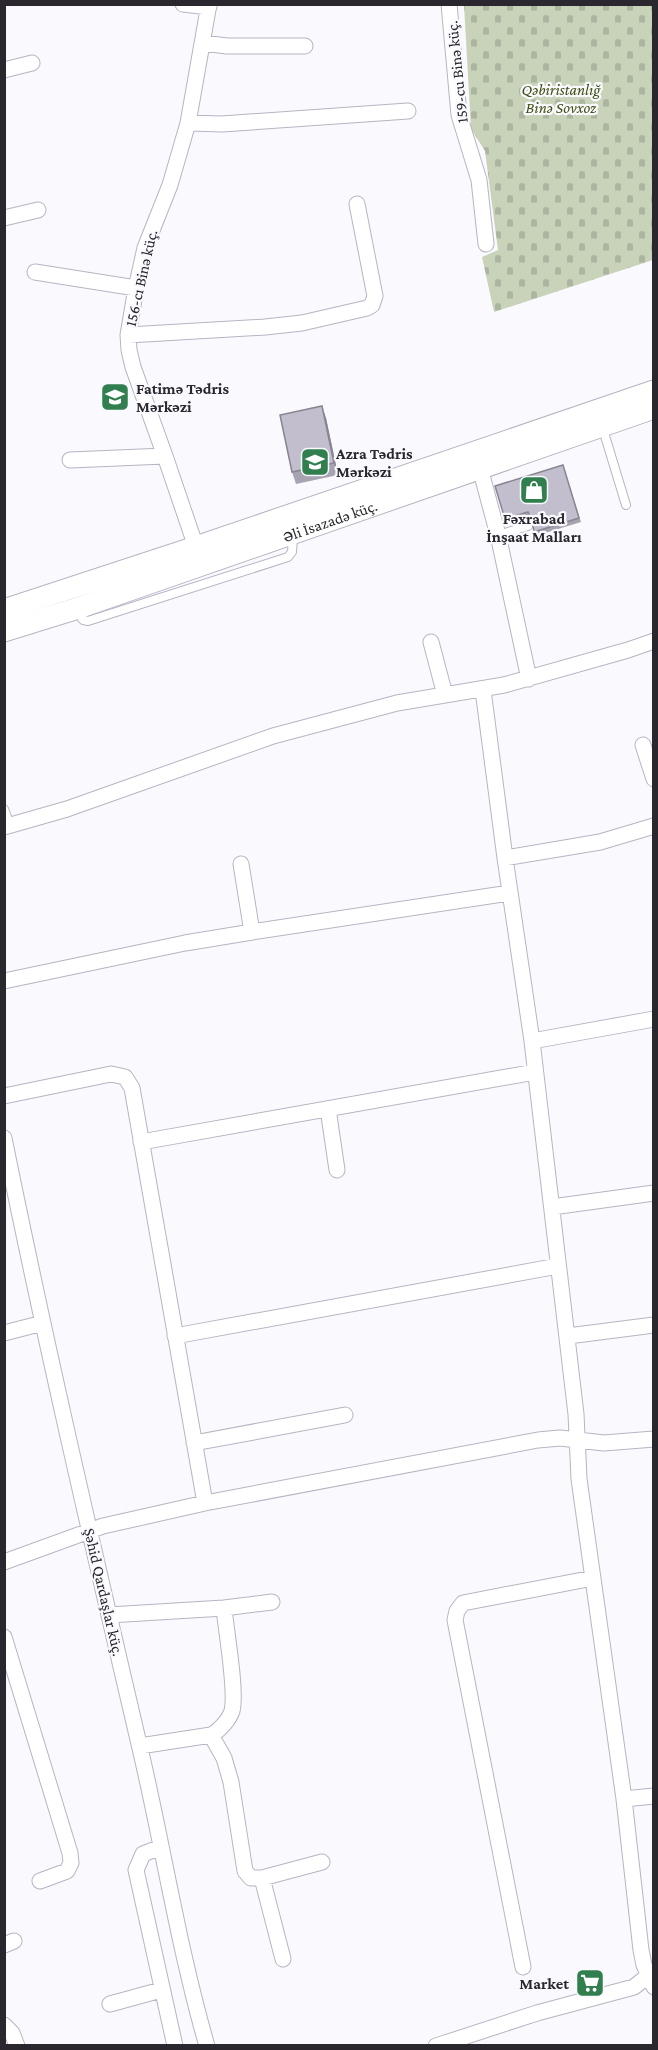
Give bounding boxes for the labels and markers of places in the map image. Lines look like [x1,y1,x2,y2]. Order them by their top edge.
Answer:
place label: Fatimə Tədris Mərkəzi [136,380,229,415]
school or university icon: Fatimə Tədris Mərkəzi [99,381,131,413]
place label: Azra Tədris Mərkəzi [335,445,413,480]
school or university icon: Azra Tədris Mərkəzi [299,446,331,478]
shop icon: Fəxrabad İnşaat Malları [518,474,550,506]
place label: Fəxrabad İnşaat Malları [486,510,582,545]
supermarket icon: Market [574,1967,606,1999]
place label: Market [519,1975,569,1992]

